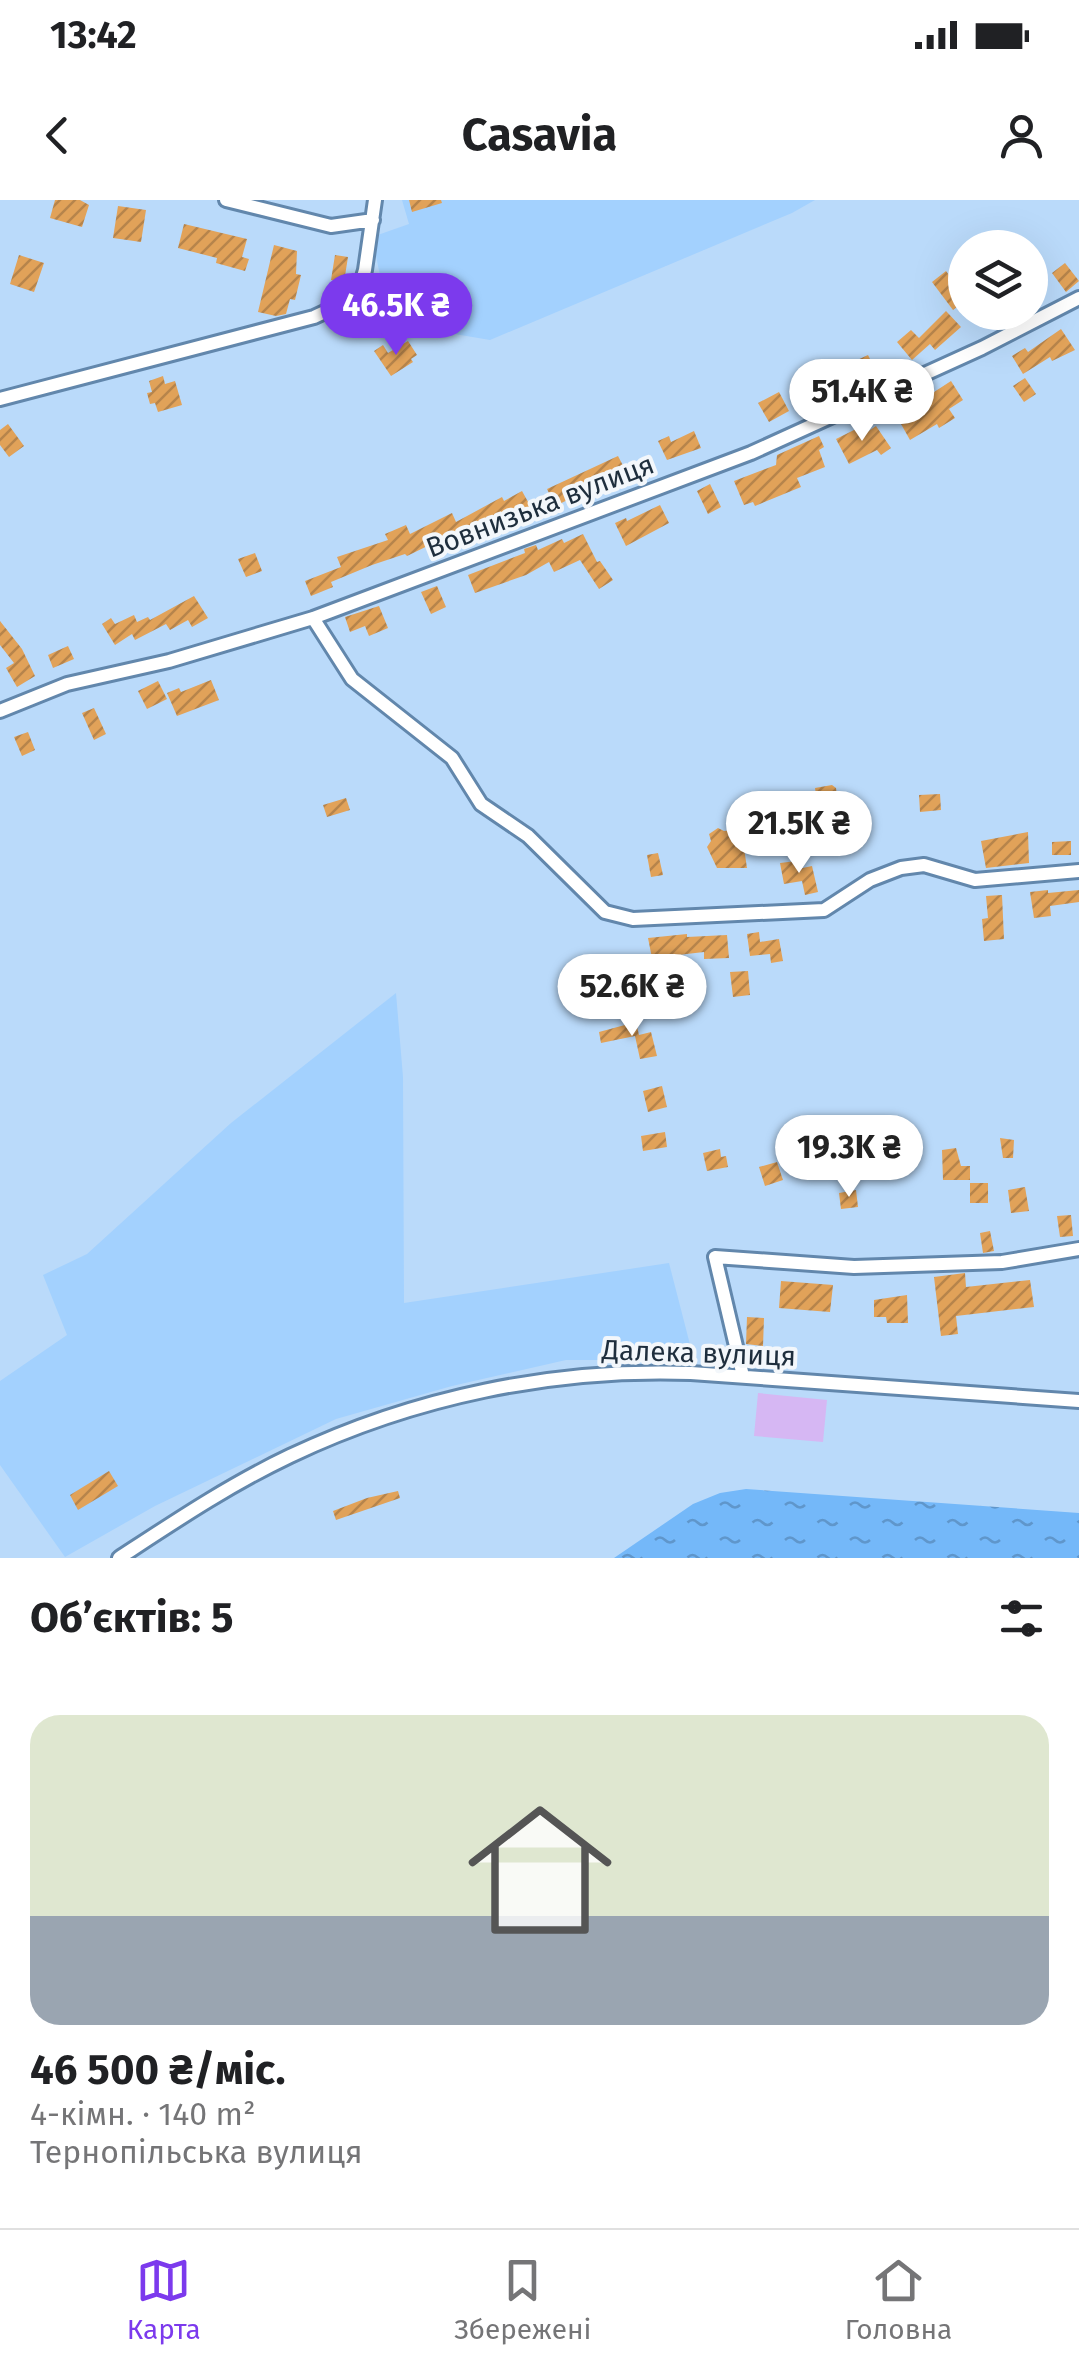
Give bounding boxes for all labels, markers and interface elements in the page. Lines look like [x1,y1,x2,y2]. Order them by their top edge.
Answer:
text: 13:42 [50,12,137,58]
icon: back [30,108,85,163]
text: Casavia [462,108,617,162]
icon: person [994,108,1049,163]
map controls [948,230,1048,330]
button: layers [948,230,1048,330]
pin: 46.5K ₴ [304,273,488,358]
text: 46.5K ₴ [342,286,450,324]
pin: 51.4K ₴ [770,359,954,444]
text: 51.4K ₴ [811,372,913,410]
street label: Вовнизька вулиця [421,447,659,565]
pin: 21.5K ₴ [707,791,891,876]
text: 21.5K ₴ [748,804,850,842]
pin: 52.6K ₴ [540,954,724,1039]
text: 52.6K ₴ [580,967,684,1005]
pin: 19.3K ₴ [757,1115,941,1200]
text: 19.3K ₴ [797,1128,901,1166]
street label: Далека вулиця [600,1333,797,1373]
icon: filters [994,1591,1049,1646]
text: Об’єктів: 5 [30,1593,234,1643]
icon: home [450,1780,630,1960]
text: 46 500 ₴/міс. [30,2045,286,2095]
text: 4-кімн. · 140 m² [30,2095,256,2133]
text: Тернопільська вулиця [30,2133,363,2171]
tab: Карта [127,2253,201,2346]
tab: Збережені [454,2253,591,2346]
tab: Головна [845,2253,952,2346]

